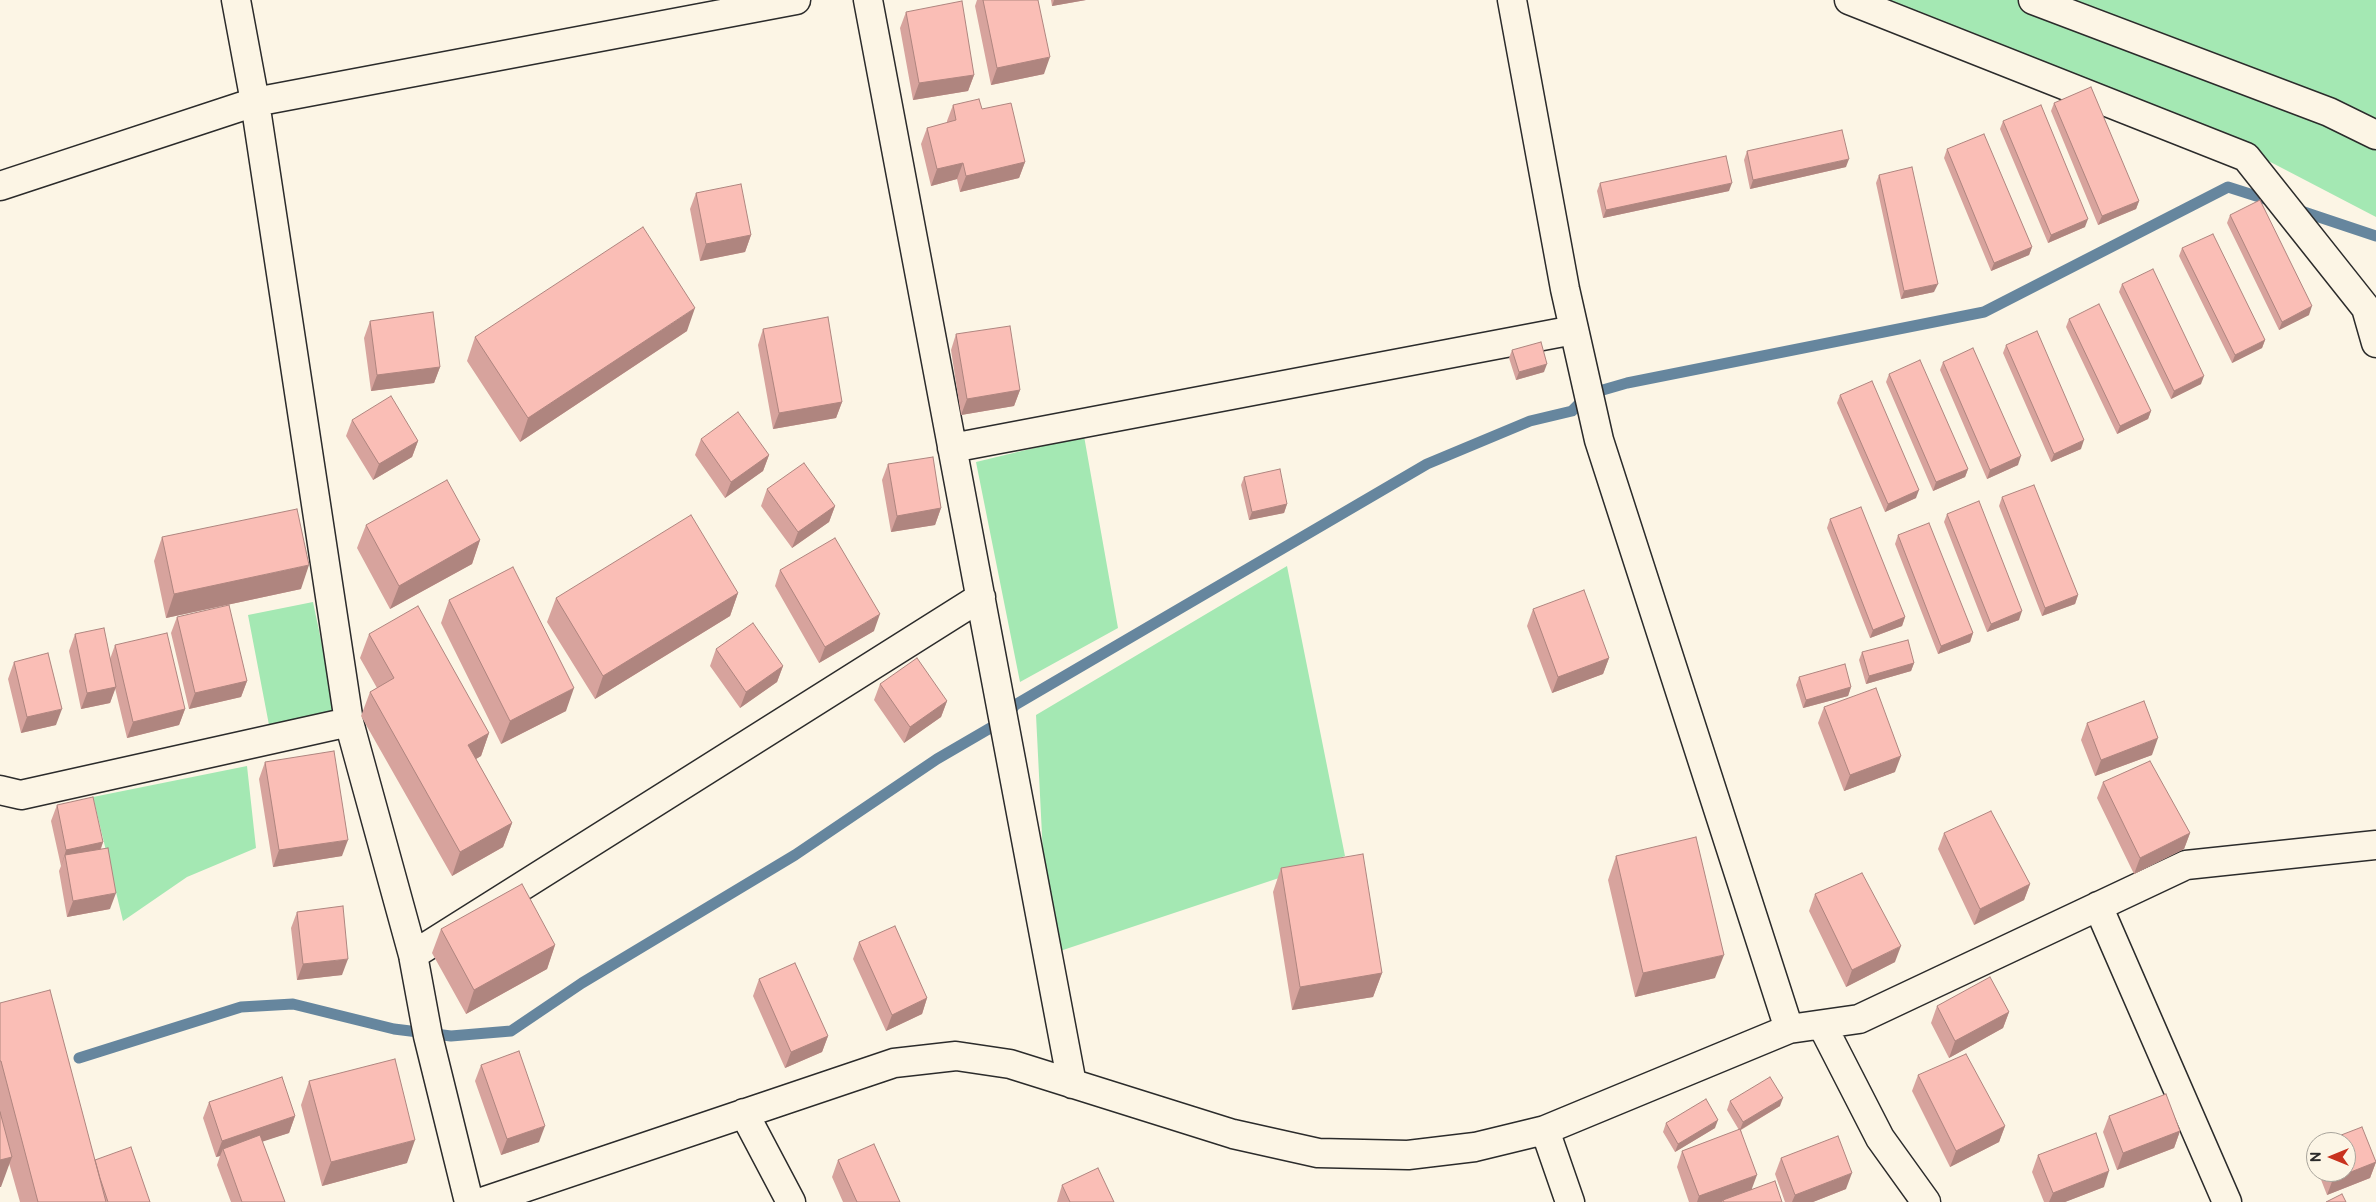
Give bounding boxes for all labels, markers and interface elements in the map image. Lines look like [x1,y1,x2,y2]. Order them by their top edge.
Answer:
north arrow [2306,1132,2356,1182]
text: N [2308,1152,2325,1162]

